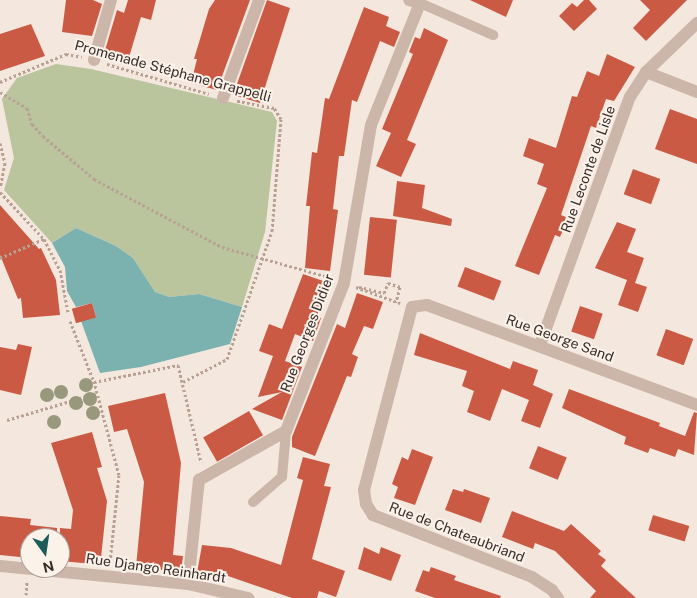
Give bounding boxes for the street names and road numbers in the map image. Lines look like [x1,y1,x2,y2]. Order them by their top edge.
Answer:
street label: Promenade Stéphane Grappelli [73,37,273,105]
street label: Rue Leconte de Lisle [557,103,619,235]
street label: Rue Georges Didier [277,271,337,395]
street label: Rue George Sand [504,311,616,365]
street label: Rue de Chateaubriand [387,498,527,566]
street label: Rue Django Reinhardt [85,550,227,586]

